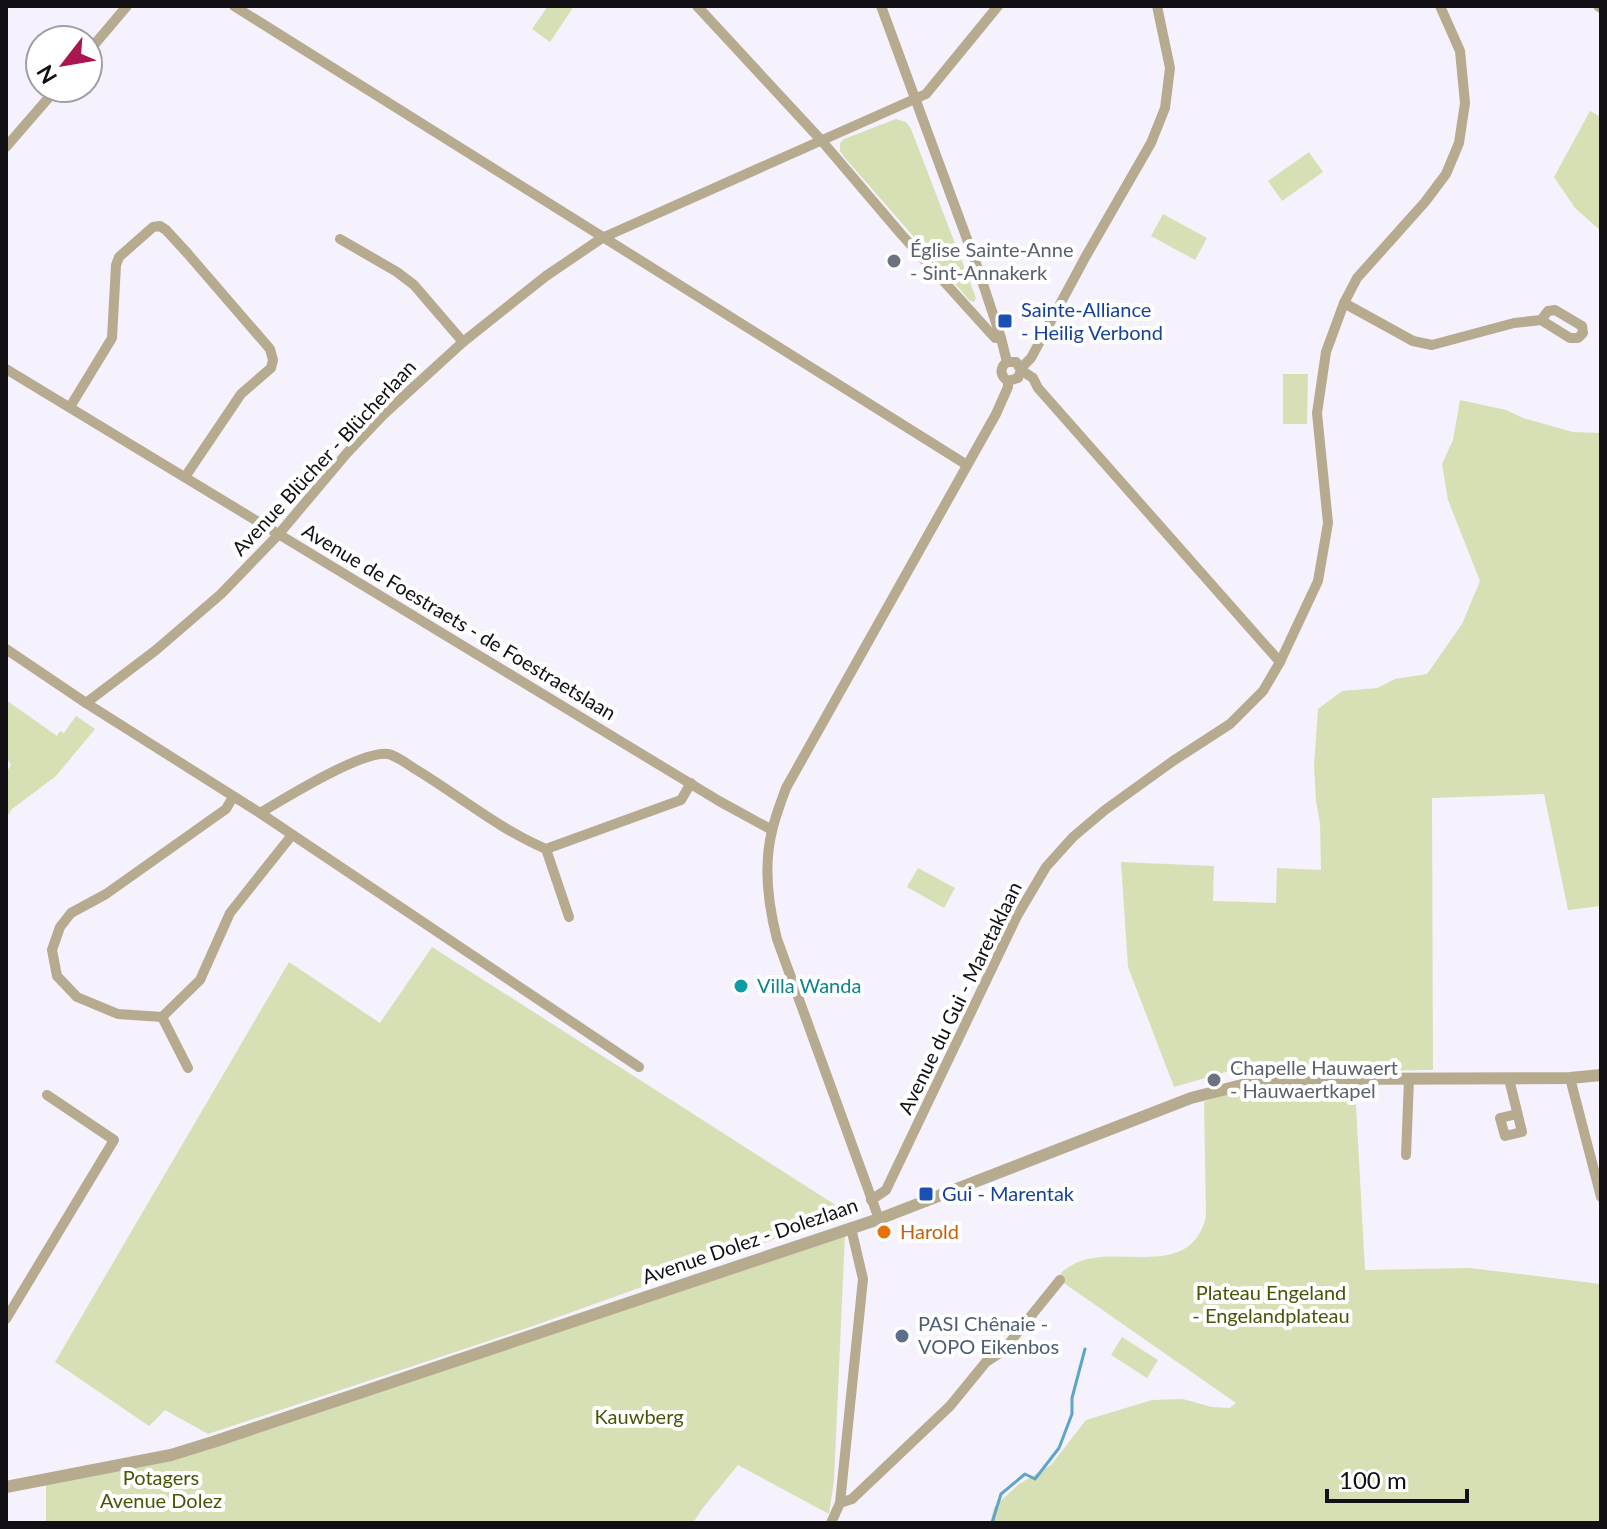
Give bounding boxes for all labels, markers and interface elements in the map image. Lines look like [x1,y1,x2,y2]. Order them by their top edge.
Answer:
north arrow [24,24,104,104]
text: N [30,60,62,89]
place label: Église Sainte-Anne - Sint-Annakerk [910,237,1073,284]
marker: Église Sainte-Anne - Sint-Annakerk [885,252,903,270]
place label: Sainte-Alliance - Heilig Verbond [1021,297,1163,344]
marker: Sainte-Alliance - Heilig Verbond [996,312,1014,330]
street label: Avenue Blücher - Blücherlaan [226,355,420,560]
street label: Avenue de Foestraets - de Foestraetslaan [298,518,621,725]
street label: Avenue du Gui - Maretaklaan [892,877,1026,1118]
place label: Villa Wanda [757,973,861,997]
marker: Villa Wanda [732,977,750,995]
place label: Chapelle Hauwaert - Hauwaertkapel [1230,1055,1398,1102]
marker: Chapelle Hauwaert - Hauwaertkapel [1205,1071,1223,1089]
place label: Gui - Marentak [942,1181,1075,1205]
marker: Gui - Marentak [917,1185,935,1203]
street label: Avenue Dolez - Dolezlaan [639,1192,861,1288]
place label: Harold [900,1219,959,1243]
marker: Harold [875,1223,893,1241]
park label: Plateau Engeland - Engelandplateau [1192,1280,1350,1327]
place label: PASI Chênaie - VOPO Eikenbos [918,1311,1059,1358]
marker: PASI Chênaie - VOPO Eikenbos [893,1327,911,1345]
park label: Kauwberg [594,1404,684,1428]
scale bar [1327,1453,1467,1503]
park label: Potagers Avenue Dolez [100,1465,222,1512]
text: 100 m [1339,1465,1407,1494]

